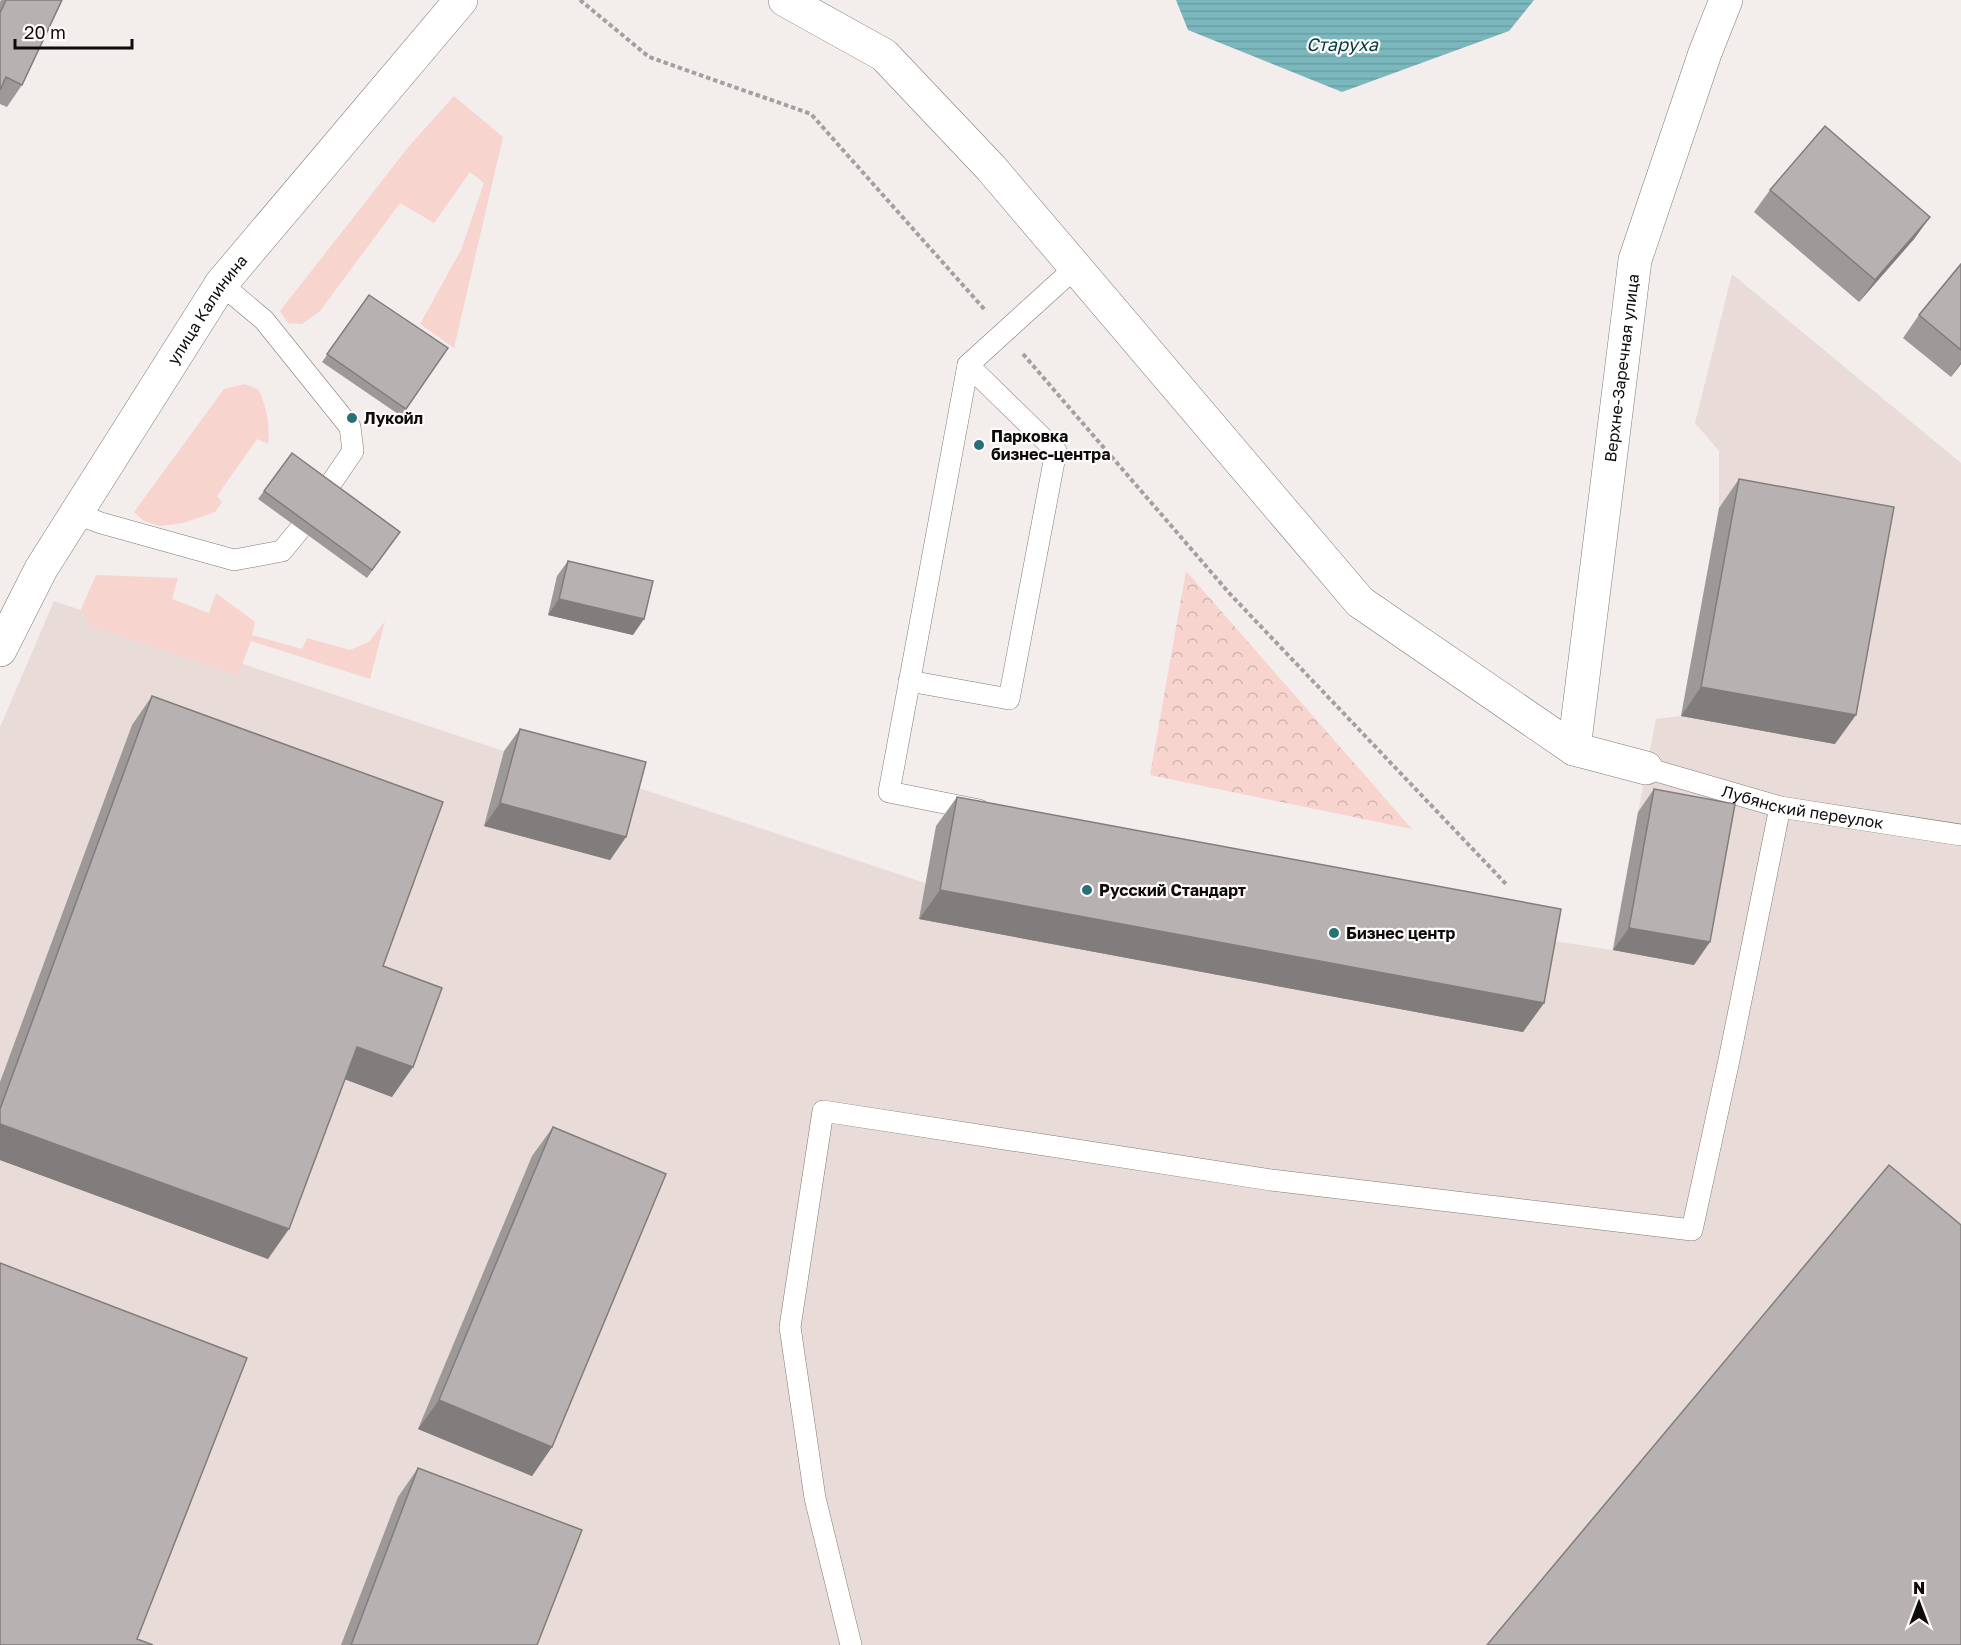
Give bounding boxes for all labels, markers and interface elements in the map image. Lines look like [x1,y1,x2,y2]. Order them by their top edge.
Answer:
scale bar [15,12,132,50]
text: 20 m [24,21,66,43]
water label: Старуха [1306,33,1379,55]
street label: улица Калинина [163,251,251,368]
street label: Верхне-Заречная улица [1600,273,1643,463]
place label: Лукойл [364,408,423,428]
marker: Лукойл [345,411,359,425]
place label: Парковка бизнес-центра [991,426,1110,464]
marker: Парковка бизнес-центра [972,438,986,452]
street label: Лубянский переулок [1720,781,1885,833]
place label: Русский Стандарт [1099,880,1246,900]
marker: Русский Стандарт [1080,883,1094,897]
place label: Бизнес центр [1346,923,1455,943]
marker: Бизнес центр [1327,926,1341,940]
north arrow [1889,1573,1949,1633]
text: N [1913,1578,1925,1598]

